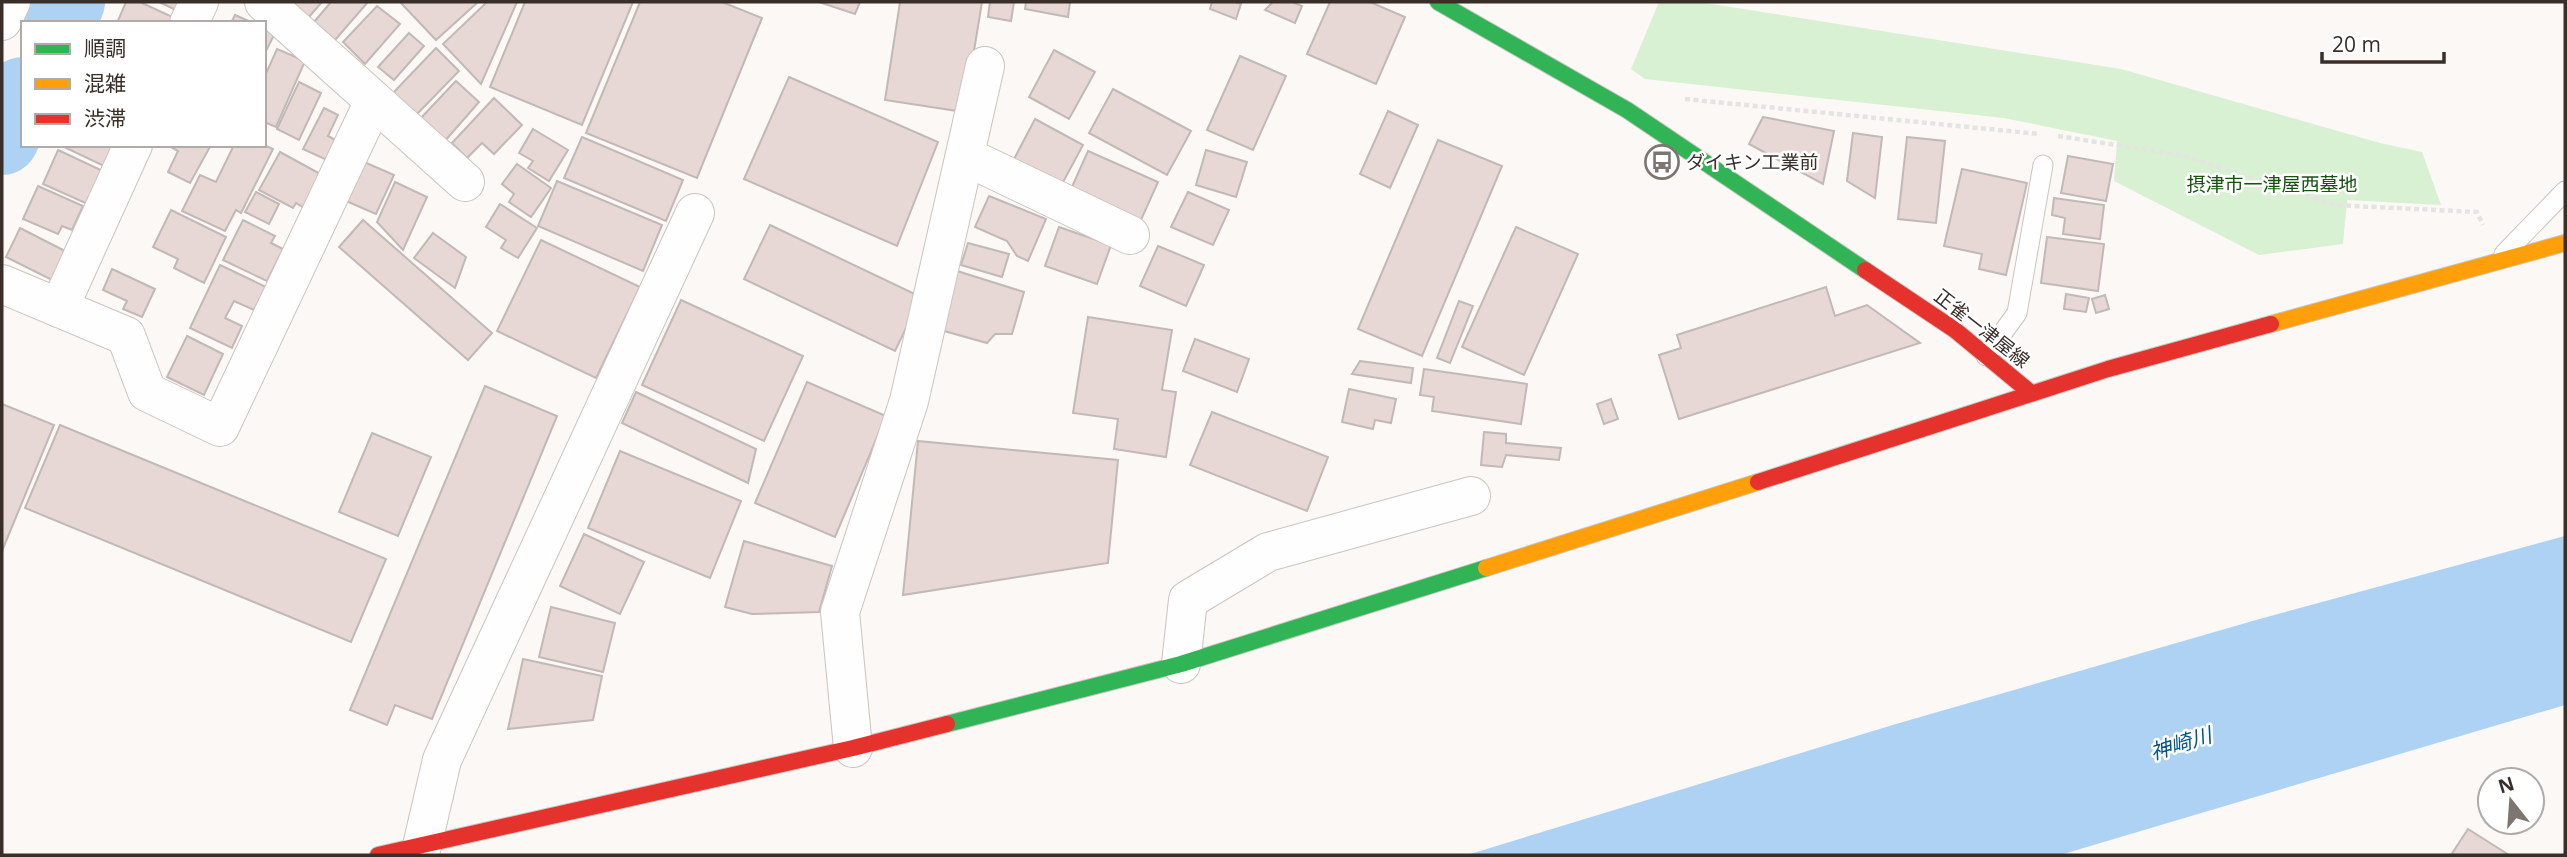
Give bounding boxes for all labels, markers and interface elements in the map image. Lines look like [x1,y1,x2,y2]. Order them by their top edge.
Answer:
legend [21,21,266,147]
scale bar [2322,21,2444,65]
text: 20 m [2332,30,2381,58]
text: 順調 [84,34,126,62]
text: 混雑 [84,69,126,97]
text: 渋滞 [84,104,126,132]
bus stop icon: ダイキン工業前 [1643,143,1681,181]
place label: ダイキン工業前 [1686,149,1818,175]
park label: 摂津市一津屋西墓地 [2186,171,2358,197]
street label: 正雀一津屋線 [1929,283,2035,373]
water label: 神崎川 [2146,720,2217,766]
north arrow [2476,766,2546,836]
text: N [2495,770,2517,799]

